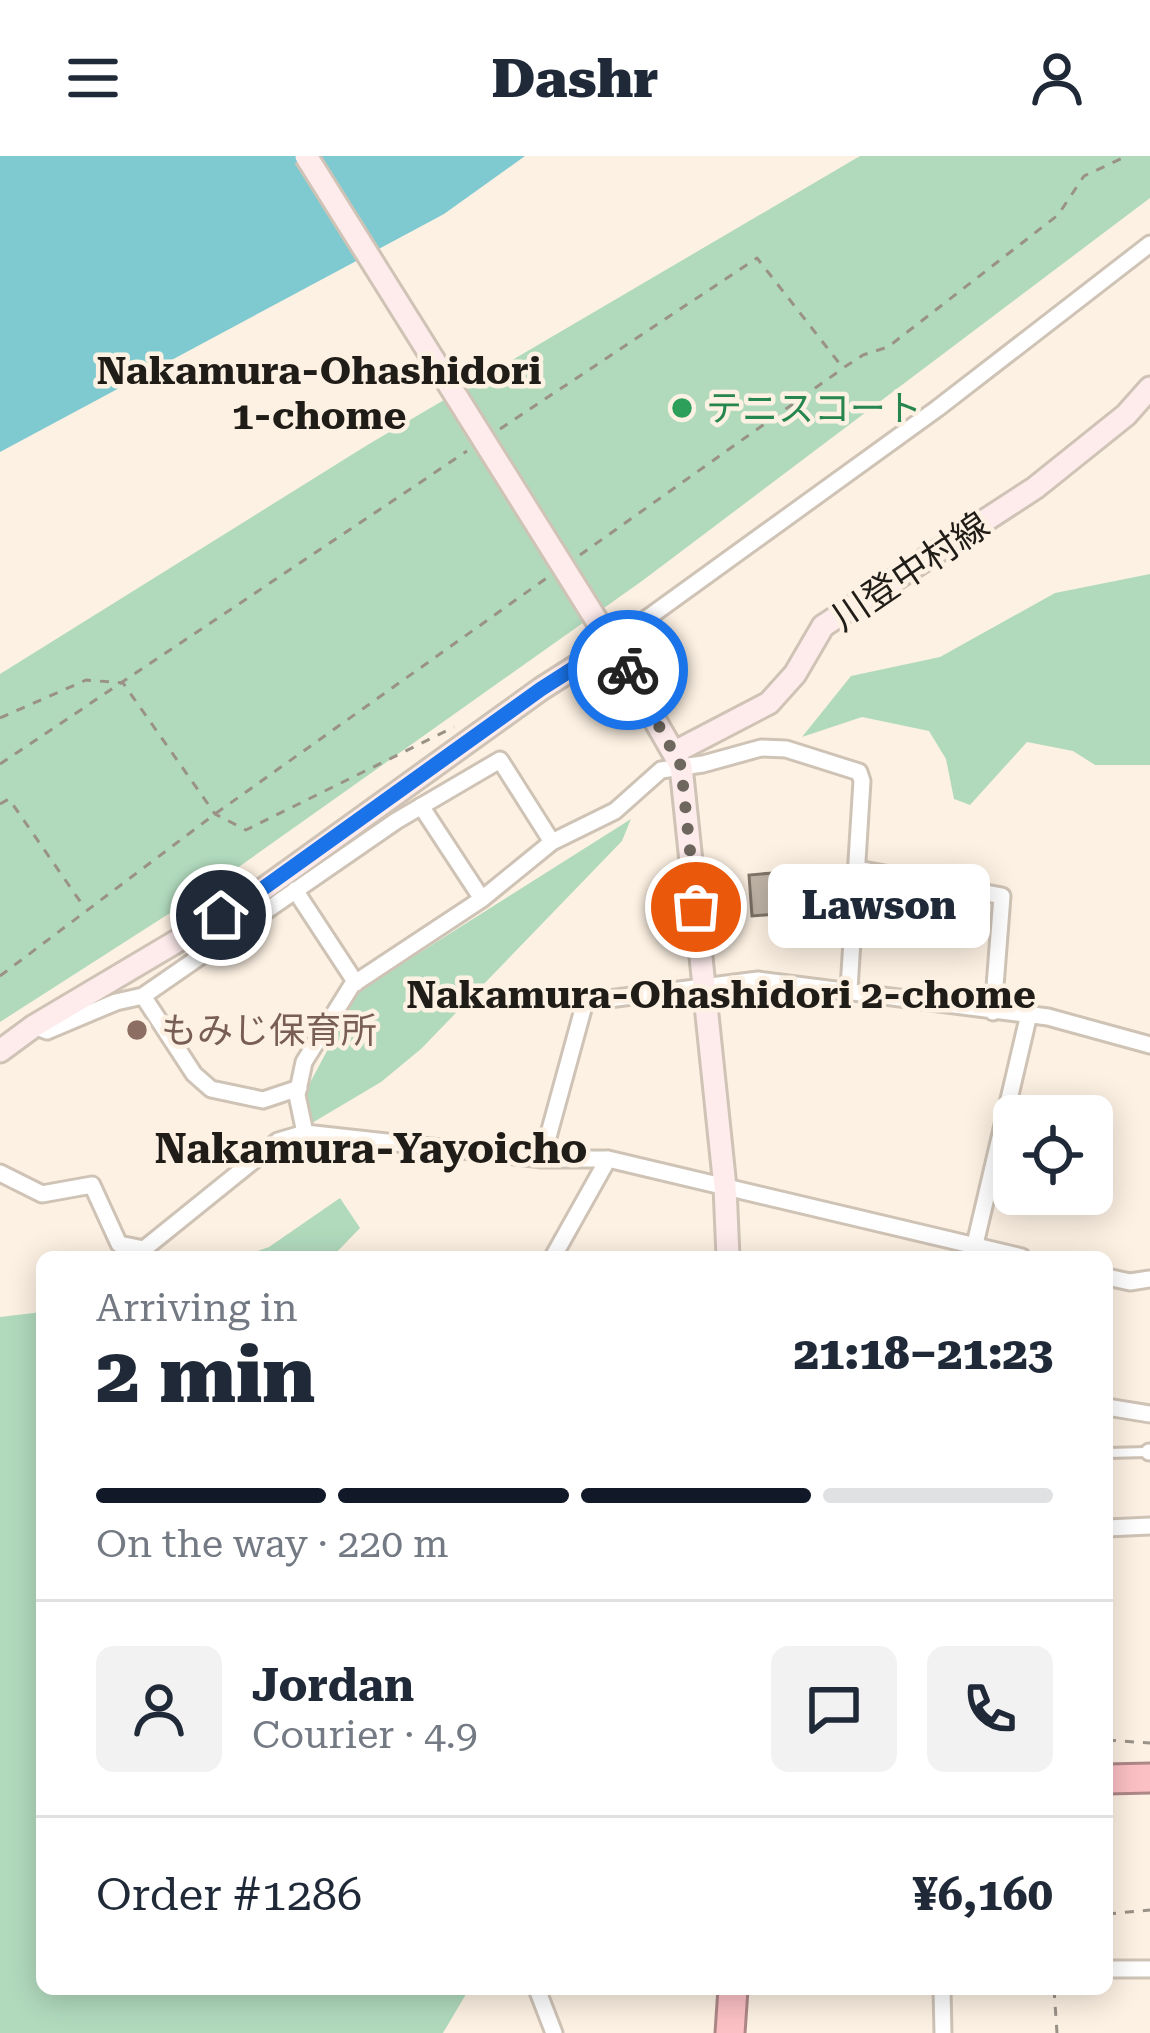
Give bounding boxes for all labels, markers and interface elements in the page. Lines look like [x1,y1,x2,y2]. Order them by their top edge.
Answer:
icon: menu [60,45,126,111]
icon: person [1024,45,1090,111]
text: Dashr [491,47,659,110]
district label: Nakamura-Ohashidori 1-chome [96,348,542,439]
place label: テニスコート [706,388,922,430]
marker: テニスコート [669,395,695,421]
street label: 川登中村線 [824,504,997,640]
courier [568,610,688,730]
icon: bike [595,637,661,703]
pin [645,856,747,958]
pin [170,864,272,966]
callout: Lawson [768,865,990,949]
icon: bag [663,874,729,940]
icon: home [188,882,254,948]
text: Lawson [802,883,956,929]
district label: Nakamura-Ohashidori 2-chome [406,972,1036,1018]
place label: もみじ保育所 [161,1010,377,1052]
marker: もみじ保育所 [124,1017,150,1043]
map controls [993,1095,1113,1215]
button: locate [993,1095,1113,1215]
district label: Nakamura-Yayoicho [155,1124,587,1173]
text: Arriving in [96,1285,298,1331]
text: 21:18–21:23 [794,1327,1053,1380]
text: 2 min [96,1330,315,1421]
text: On the way · 220 m [96,1521,448,1567]
button: person [96,1646,222,1772]
button: chat [771,1646,897,1772]
button: phone [927,1646,1053,1772]
text: Jordan [252,1659,414,1712]
text: Courier · 4.9 [252,1712,478,1758]
text: Order #1286 [96,1868,362,1921]
text: ¥6,160 [912,1868,1053,1921]

